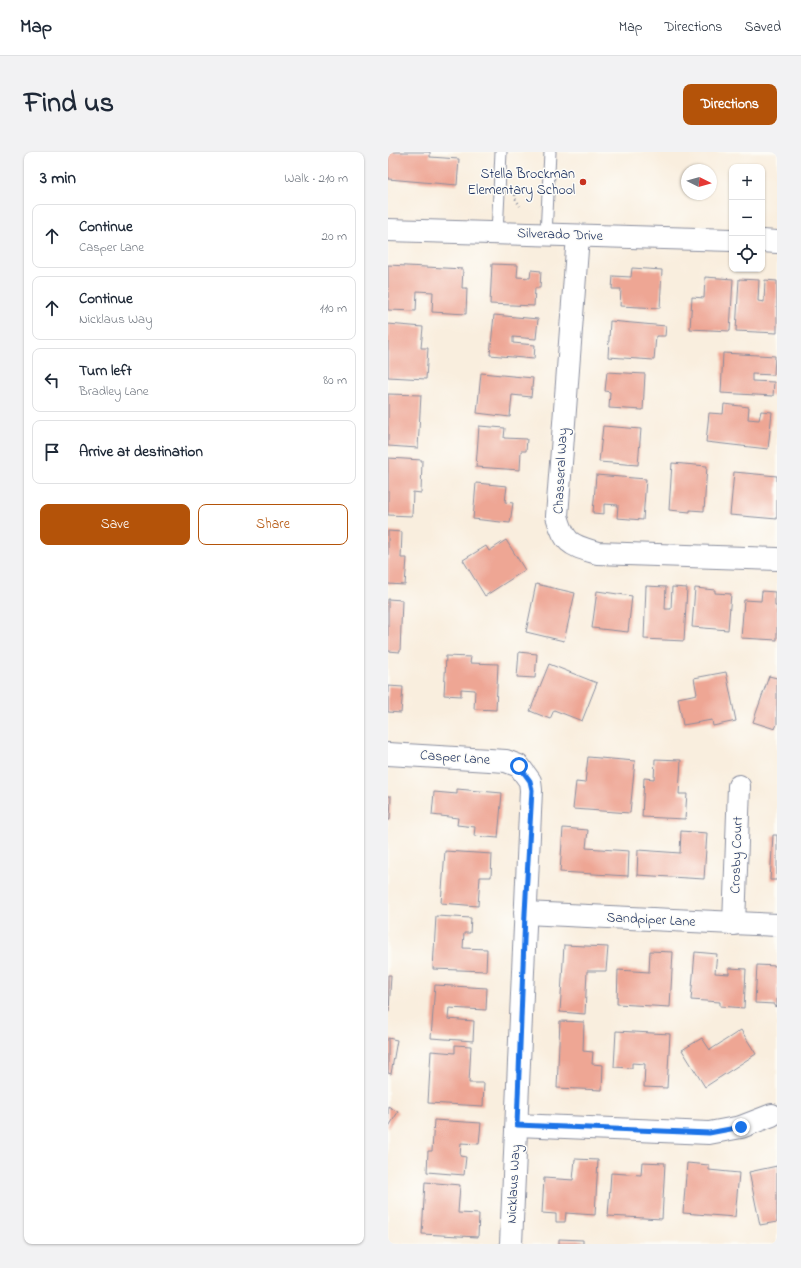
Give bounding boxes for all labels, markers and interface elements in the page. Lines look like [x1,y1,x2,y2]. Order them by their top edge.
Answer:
text: Map [20,14,52,41]
text: Map [619,17,642,38]
text: Directions [664,17,722,38]
text: Saved [744,17,781,38]
text: Find us [24,84,114,125]
button: Directions [683,84,777,125]
place label: Stella Brockman Elementary School [468,164,575,202]
north arrow [681,164,717,200]
map controls [729,164,765,272]
button: + [729,164,765,200]
text: 3 min [40,166,76,191]
text: Walk · 210 m [284,169,348,188]
marker: Stella Brockman Elementary School [578,177,588,187]
button: − [729,200,765,236]
text: Continue [79,216,133,238]
street label: Silverado Drive [517,223,604,247]
icon: ahead [41,225,63,247]
text: 20 m [322,227,347,246]
button: locate [729,236,765,272]
text: Casper Lane [79,238,144,257]
text: Continue [79,288,133,310]
icon: ahead [41,297,63,319]
text: 110 m [320,299,347,318]
text: Nicklaus Way [79,310,152,329]
text: Turn left [79,360,132,382]
icon: left [41,369,63,391]
text: 80 m [323,371,347,390]
text: Bradley Lane [79,382,149,401]
street label: Chasseral Way [548,427,575,515]
icon: arrive [41,441,63,463]
text: Arrive at destination [79,441,203,463]
button: Save [40,504,190,545]
button: Share [198,504,348,545]
street label: Casper Lane [419,745,491,771]
route start [510,757,528,775]
street label: Crosby Court [725,816,750,894]
street label: Sandpiper Lane [606,907,697,933]
route end [732,1118,750,1136]
street label: Nicklaus Way [501,1144,528,1224]

